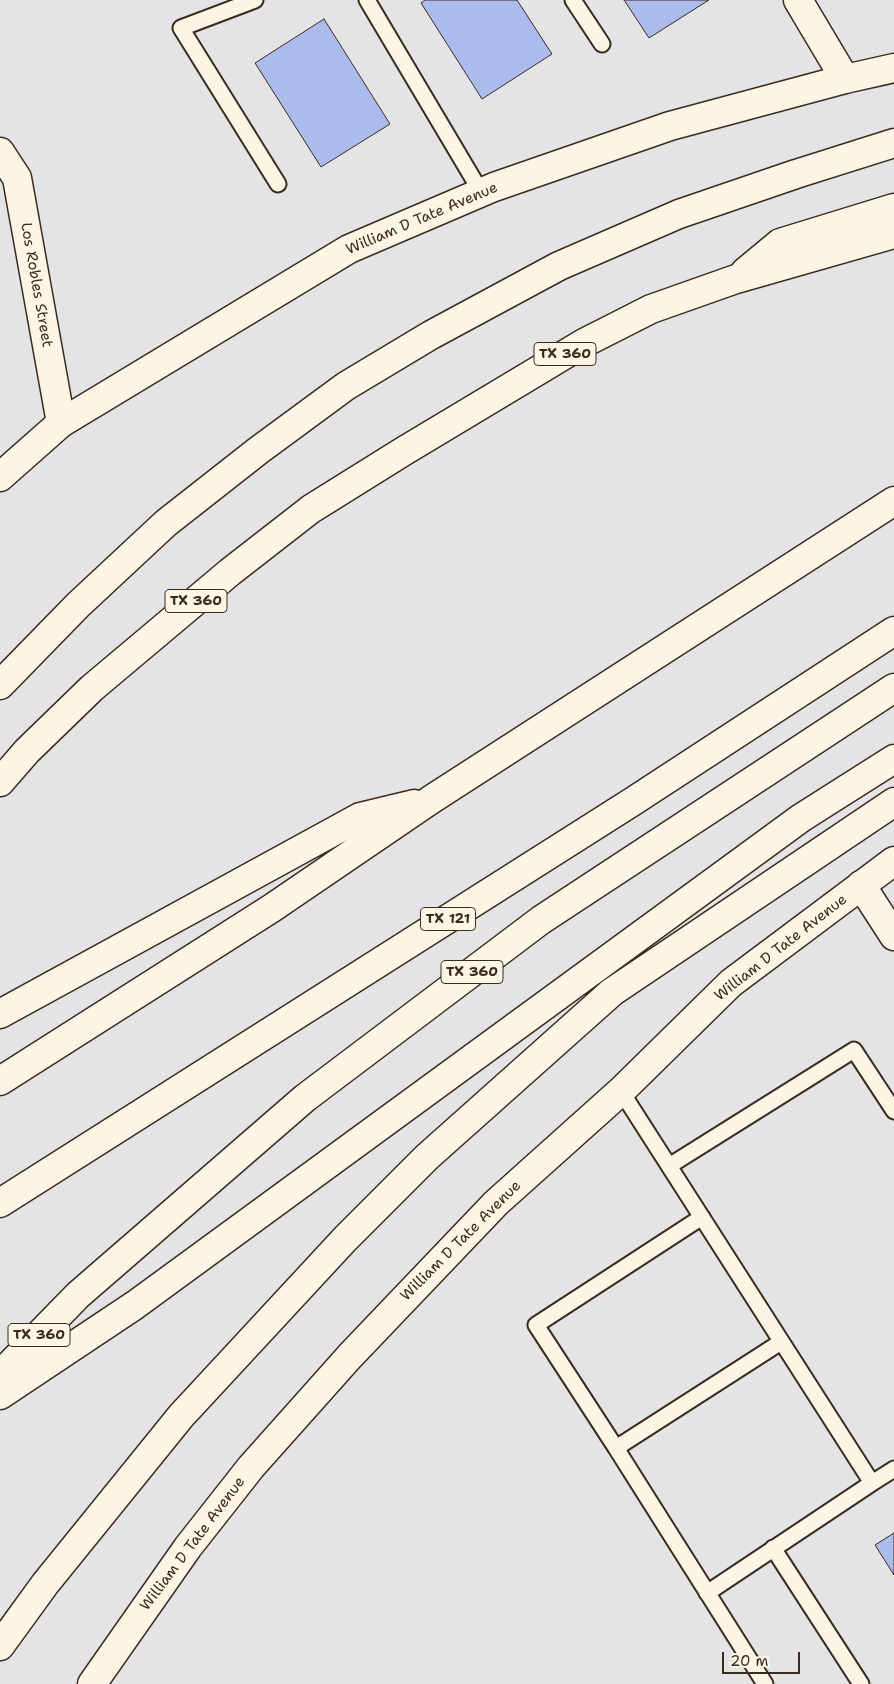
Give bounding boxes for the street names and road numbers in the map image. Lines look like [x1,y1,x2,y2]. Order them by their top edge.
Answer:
street label: William D Tate Avenue [343,179,501,259]
street label: Los Robles Street [16,221,56,349]
road number: TX 360 [534,342,596,366]
road number: TX 360 [165,590,227,612]
street label: William D Tate Avenue [711,891,851,1005]
road number: TX 121 [420,908,476,931]
road number: TX 360 [441,960,503,984]
street label: William D Tate Avenue [397,1177,525,1305]
road number: TX 360 [8,1324,70,1346]
street label: William D Tate Avenue [137,1474,249,1614]

